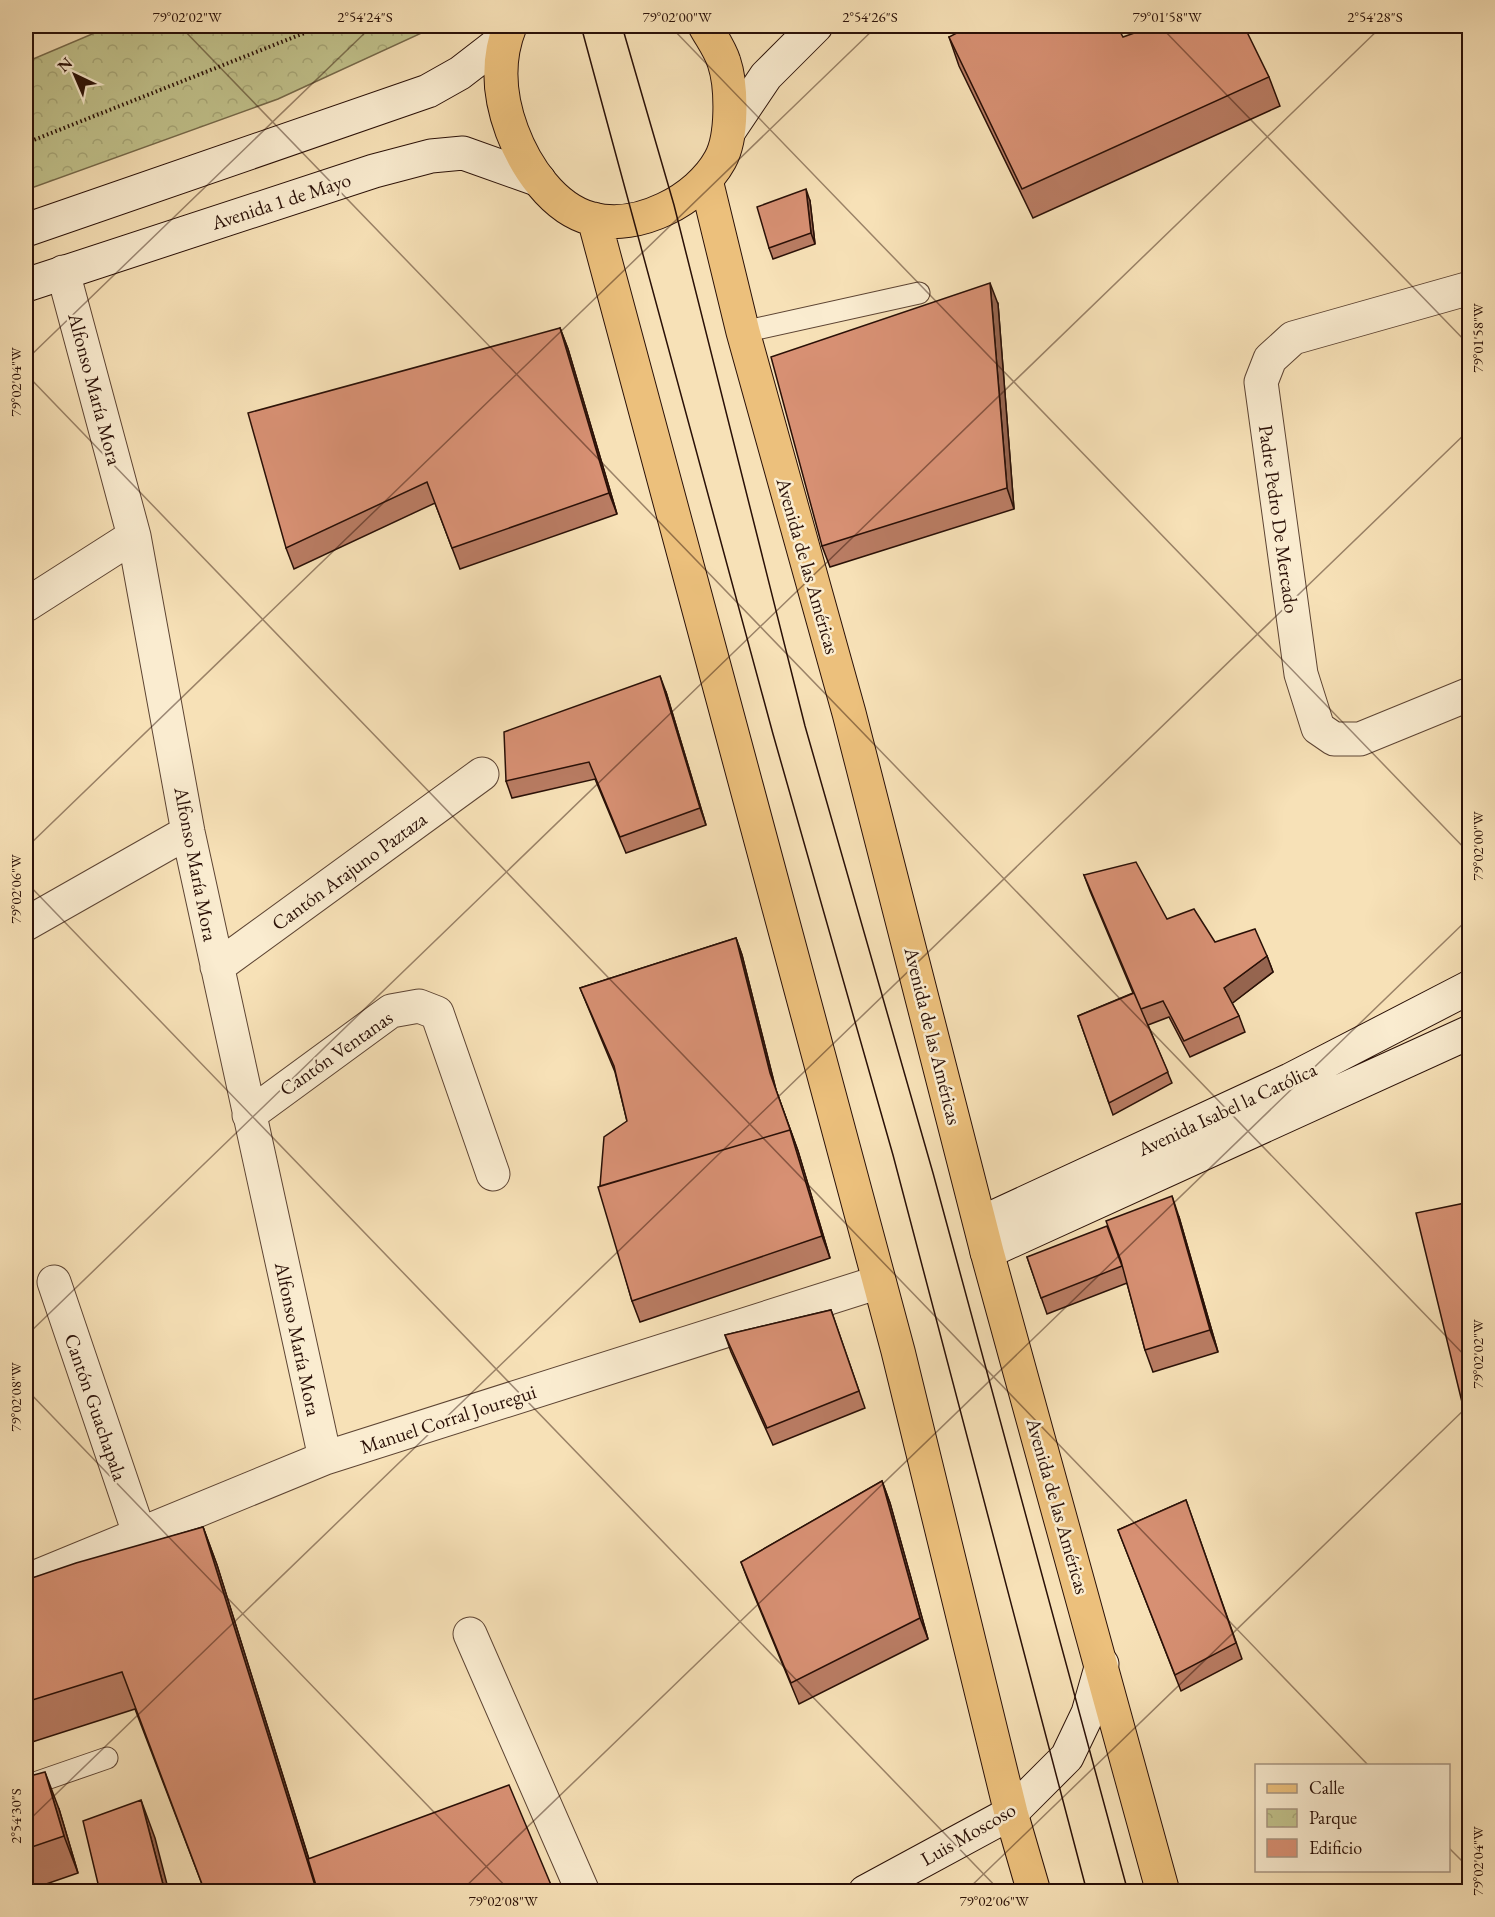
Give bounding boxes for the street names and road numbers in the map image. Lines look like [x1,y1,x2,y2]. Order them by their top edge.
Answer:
street label: Avenida 1 de Mayo [207,166,354,236]
street label: Alfonso María Mora [62,309,128,468]
street label: Padre Pedro De Mercado [1253,423,1305,615]
street label: Avenida de las Américas [770,474,846,657]
street label: Alfonso María Mora [168,784,224,943]
street label: Cantón Arajuno Paztaza [266,806,432,936]
street label: Avenida de las Américas [898,943,968,1128]
street label: Cantón Ventanas [274,1004,398,1102]
street label: Avenida Isabel la Católica [1132,1056,1321,1162]
street label: Alfonso María Mora [269,1259,327,1418]
street label: Cantón Guachapala [59,1330,133,1484]
street label: Manuel Corral Jouregui [357,1378,539,1460]
street label: Avenida de las Américas [1020,1414,1096,1597]
street label: Luis Moscoso [916,1796,1020,1872]

